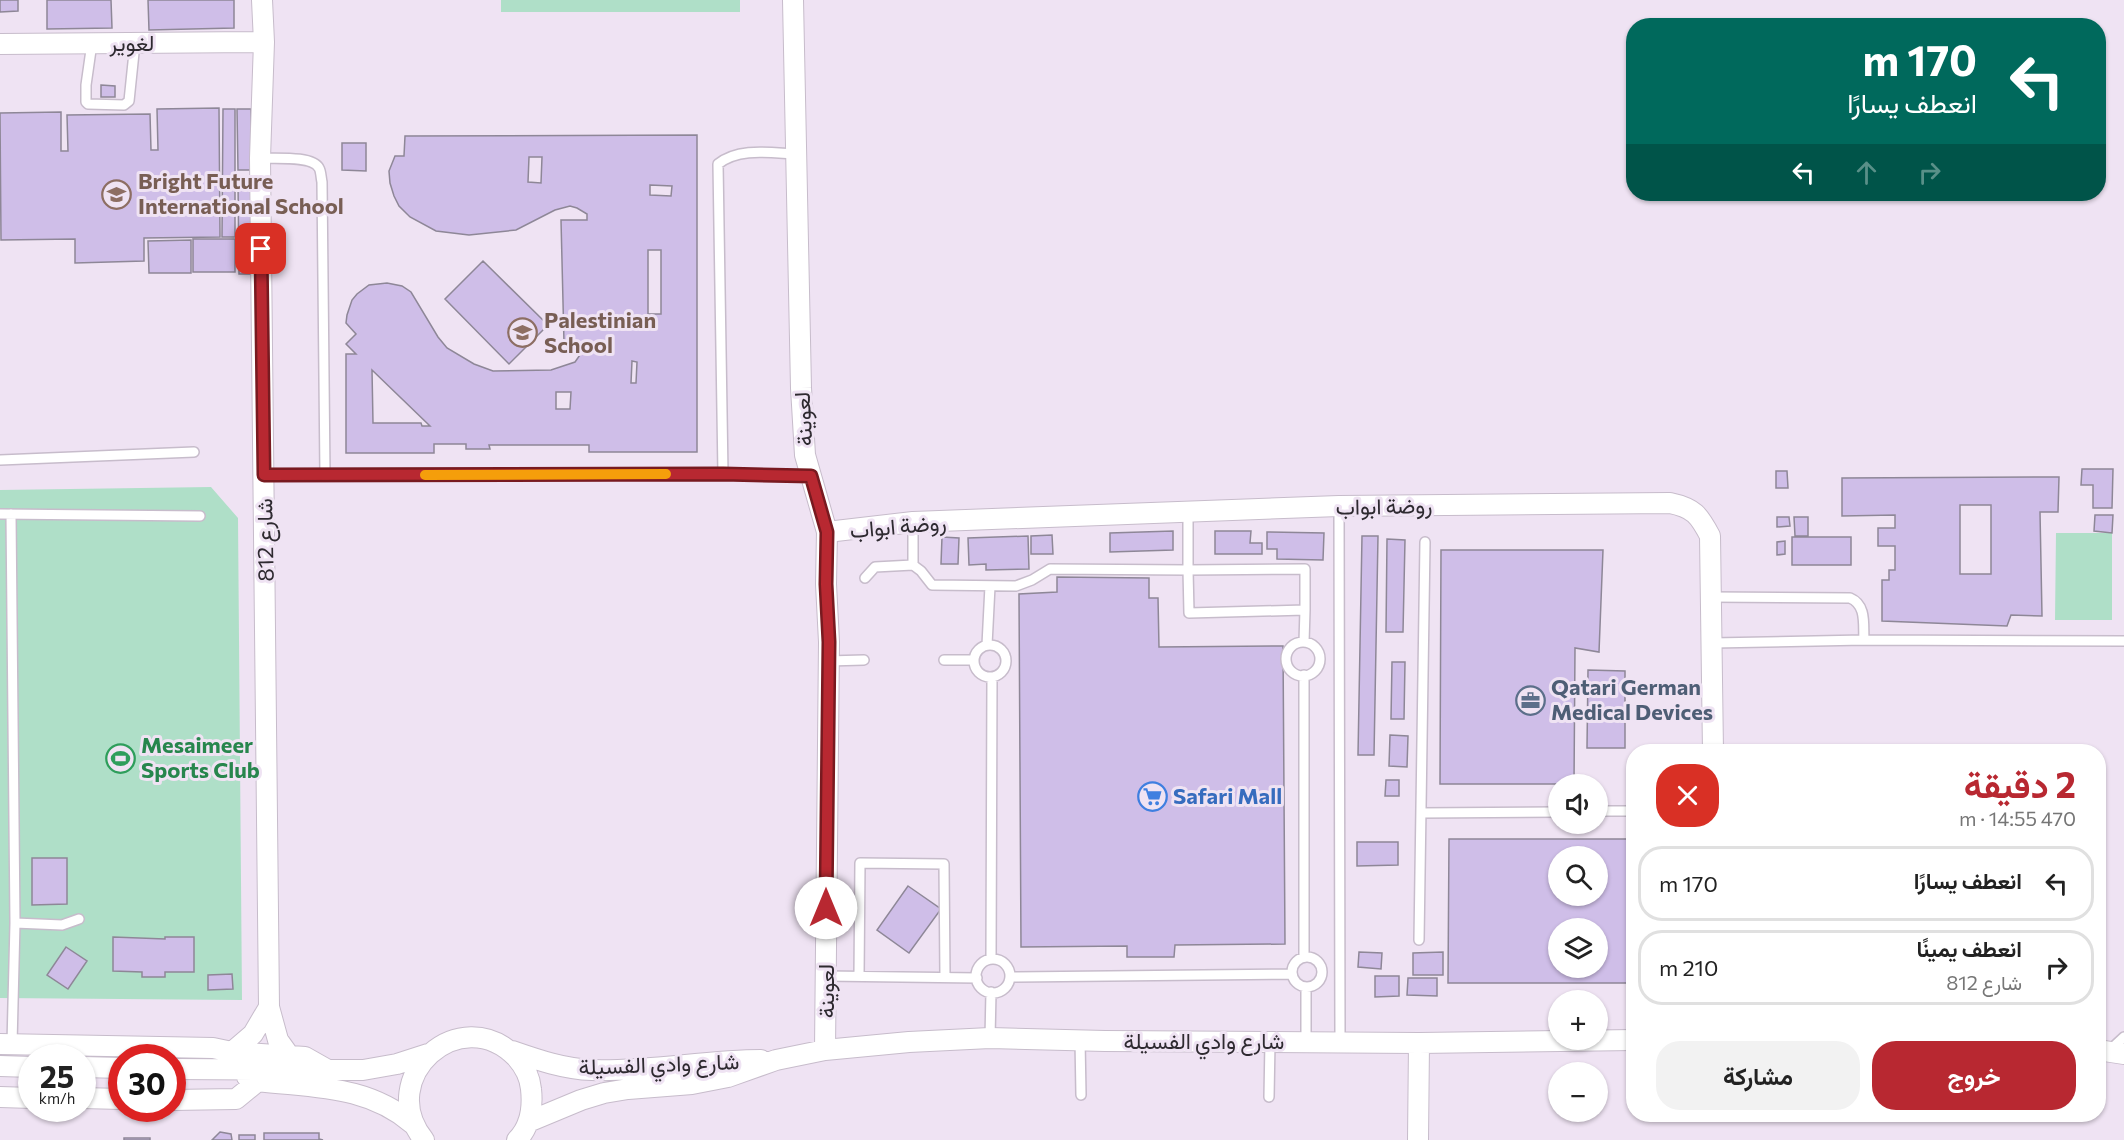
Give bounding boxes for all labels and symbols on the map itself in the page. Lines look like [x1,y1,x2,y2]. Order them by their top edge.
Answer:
street label: لغوير [109,29,154,57]
place label: Bright Future International School [138,167,344,219]
school or university icon: Bright Future International School [101,178,133,210]
pin [235,223,286,274]
place label: Palestinian School [544,306,656,358]
school or university icon: Palestinian School [507,317,539,349]
street label: لعوينة [788,391,818,447]
street label: روضة ابواب [1335,491,1433,521]
street label: شارع 812 [250,498,281,582]
street label: روضة ابواب [849,508,947,544]
place label: Qatari German Medical Devices [1551,673,1713,725]
office icon: Qatari German Medical Devices [1514,684,1546,716]
place label: Mesaimeer Sports Club [141,731,260,783]
sports icon: Mesaimeer Sports Club [104,742,136,774]
supermarket icon: Safari Mall [1136,780,1168,812]
place label: Safari Mall [1173,782,1282,809]
position arrow [794,876,858,940]
street label: لعوينة [812,964,840,1018]
street label: شارع وادي الفسيلة [1124,1027,1284,1060]
speed limit sign: 30 [108,1044,186,1122]
street label: شارع وادي الفسيلة [578,1047,740,1086]

